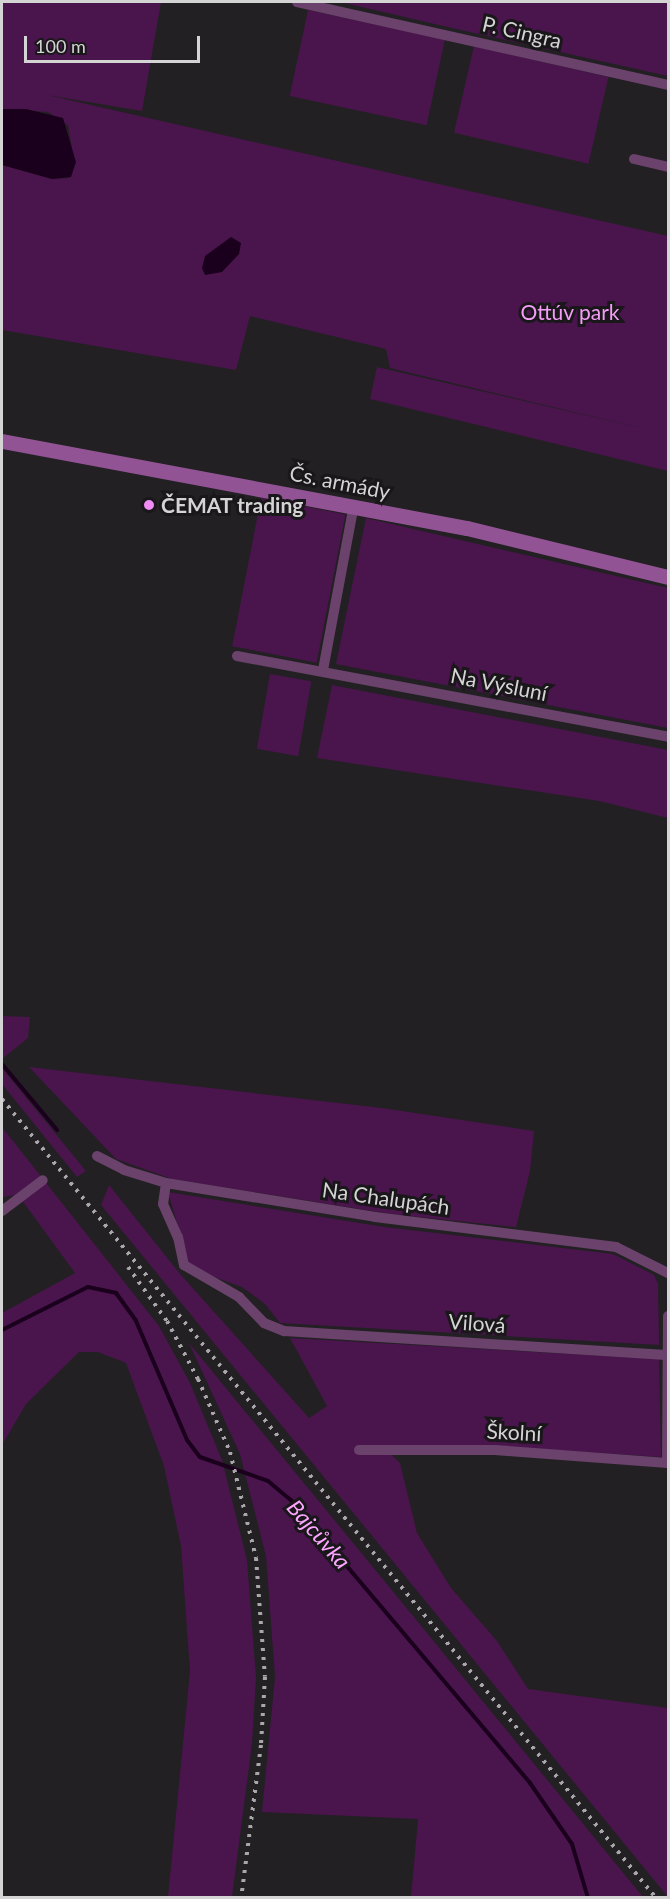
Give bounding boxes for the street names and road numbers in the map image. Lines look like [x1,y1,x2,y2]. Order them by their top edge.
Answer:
street label: P. Cingra [480,11,564,53]
street label: Čs. armády [288,460,392,504]
street label: Na Výsluní [448,662,550,706]
street label: Na Chalupách [321,1177,451,1219]
street label: Vilová [448,1308,506,1338]
street label: Školní [486,1418,542,1446]

